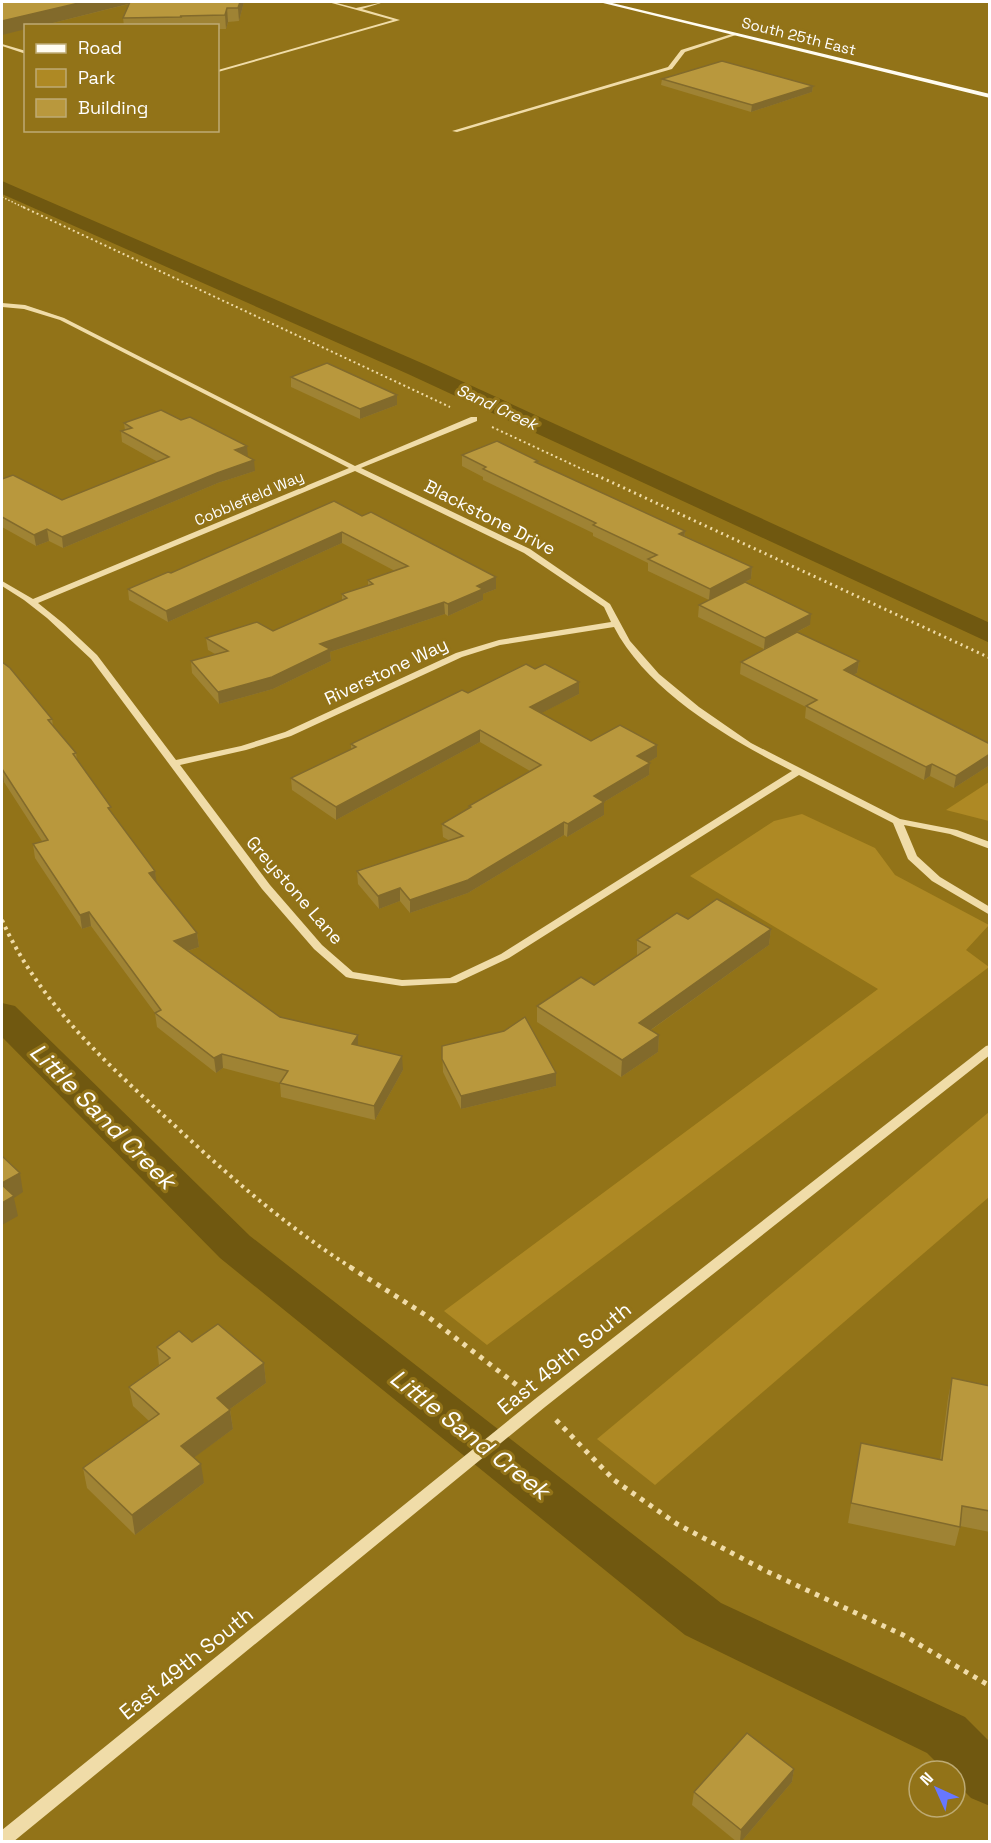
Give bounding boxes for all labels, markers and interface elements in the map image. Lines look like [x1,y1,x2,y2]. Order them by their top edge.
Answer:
street label: South 25th East [740,13,858,59]
legend [24,24,219,132]
text: Road [78,36,122,59]
text: Park [78,66,116,89]
text: Building [78,96,148,119]
water label: Sand Creek [453,379,543,436]
street label: Cobblefield Way [191,466,307,530]
street label: Blackstone Drive [420,474,560,560]
street label: Riverstone Way [321,632,451,710]
street label: Greystone Lane [242,831,348,949]
water label: Little Sand Creek [23,1036,185,1198]
street label: East 49th South [491,1296,637,1420]
water label: Little Sand Creek [384,1362,558,1508]
street label: East 49th South [113,1601,259,1725]
north arrow [907,1759,967,1819]
text: N [916,1768,938,1790]

